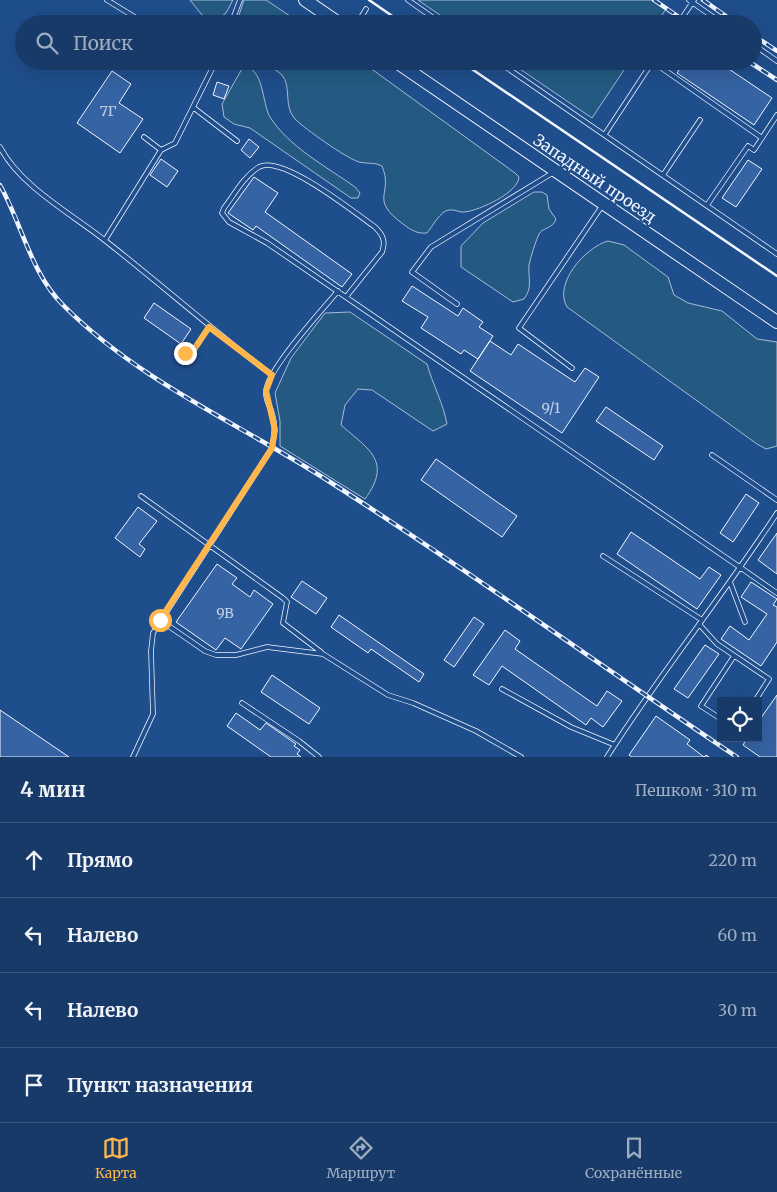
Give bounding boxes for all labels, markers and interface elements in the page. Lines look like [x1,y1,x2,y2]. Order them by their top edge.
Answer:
search box [15,15,762,70]
icon: search [33,29,61,57]
text: Поиск [73,31,133,55]
house number: 7Г [100,102,117,120]
street label: Западный проезд [530,129,660,227]
route end [174,342,197,365]
house number: 9/1 [542,399,560,417]
house number: 9В [216,604,234,622]
route start [149,609,172,632]
map controls [717,697,762,742]
button: locate [717,697,762,742]
text: 4 мин [20,776,85,803]
text: Пешком · 310 m [635,780,757,800]
icon: ahead [20,846,48,874]
text: Прямо [67,848,133,872]
text: 220 m [709,850,757,870]
icon: left [20,921,48,949]
text: Налево [67,923,138,947]
text: 60 m [717,925,757,945]
icon: left [20,996,48,1024]
text: Налево [67,998,138,1022]
text: 30 m [718,1000,757,1020]
icon: arrive [20,1071,48,1099]
text: Пункт назначения [67,1073,253,1097]
tab: Карта [95,1134,137,1182]
tab: Маршрут [327,1134,395,1182]
tab: Сохранённые [585,1134,682,1182]

